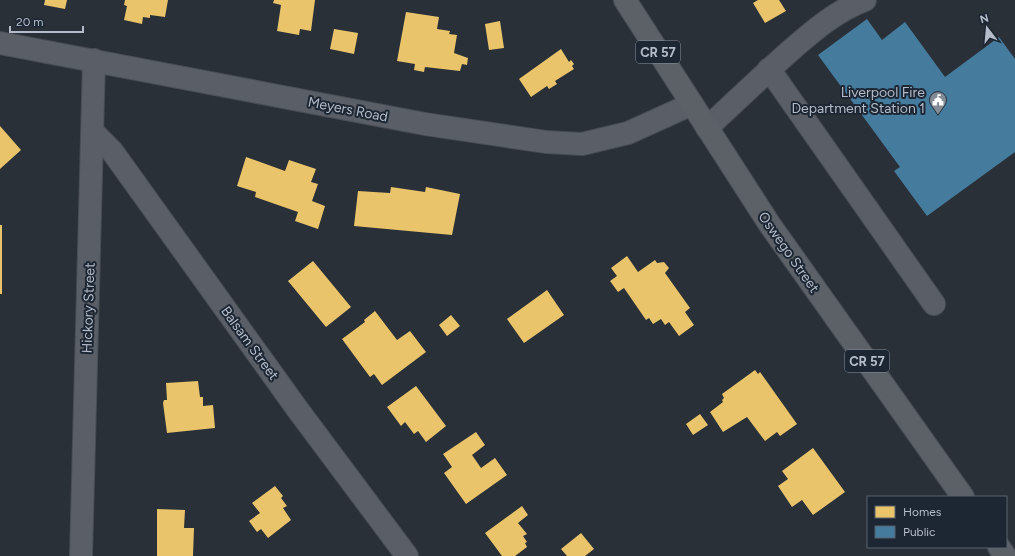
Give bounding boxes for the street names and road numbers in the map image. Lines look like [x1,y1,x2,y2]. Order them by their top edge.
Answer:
road number: CR 57 [636,41,680,63]
street label: Meyers Road [306,93,389,126]
street label: Oswego Street [754,209,823,296]
street label: Hickory Street [78,262,99,354]
street label: Balsam Street [217,303,282,383]
road number: CR 57 [845,350,889,372]

